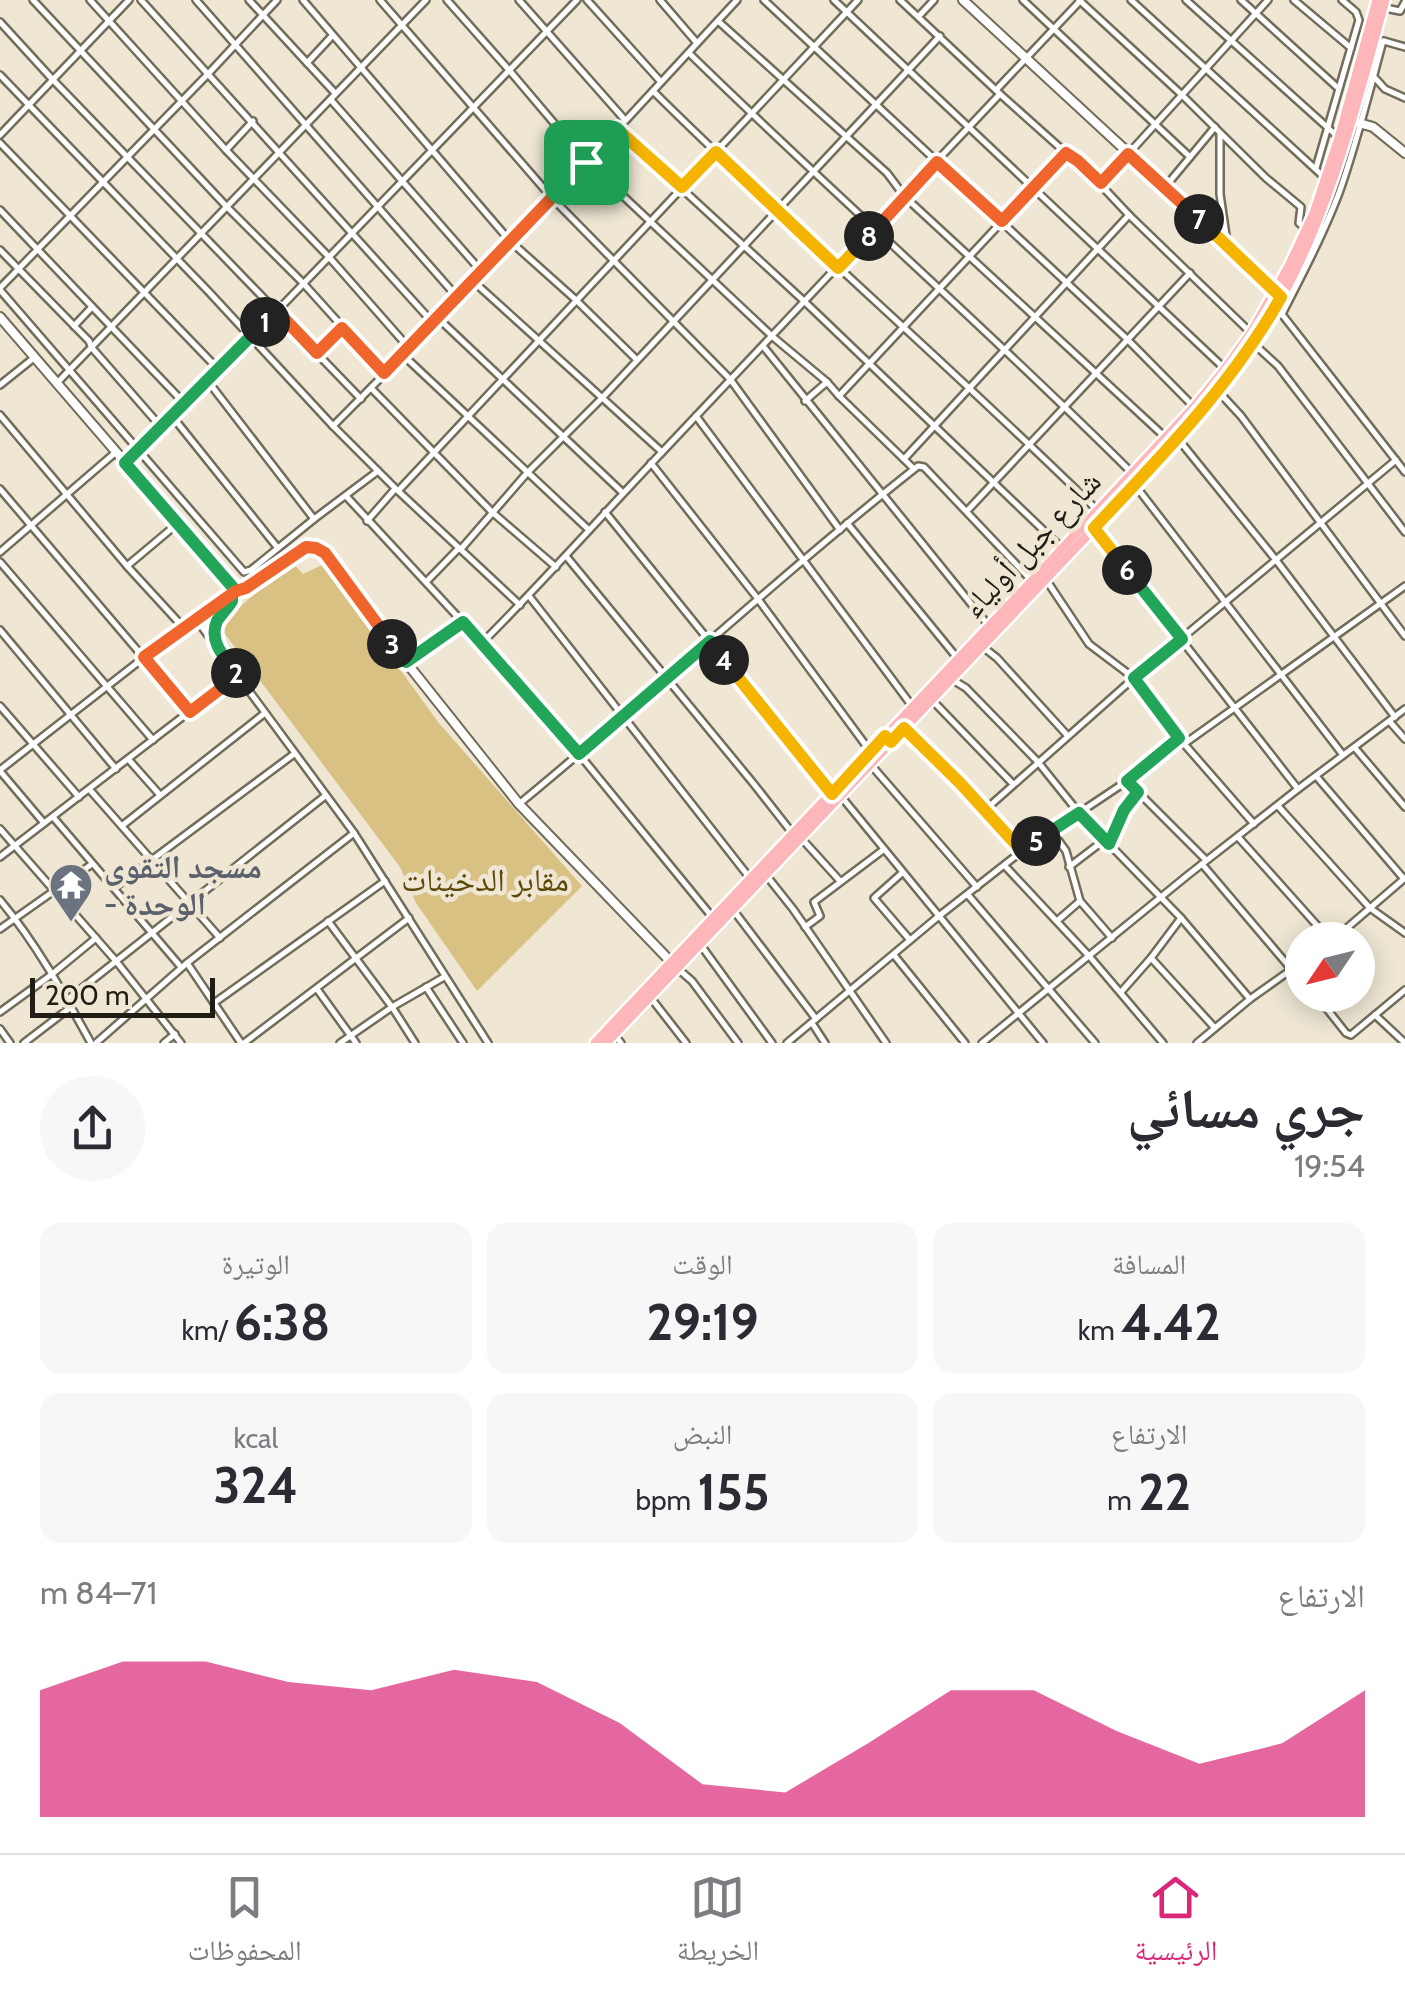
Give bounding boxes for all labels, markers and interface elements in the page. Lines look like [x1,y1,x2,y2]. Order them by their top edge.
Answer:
pin [544,120,629,205]
icon: arrive [559,135,614,190]
pin: 7 [1174,194,1224,244]
text: 7 [1192,202,1206,236]
pin: 8 [844,211,894,261]
text: 8 [861,219,877,253]
pin: 1 [240,297,290,347]
text: 1 [260,305,270,339]
street label: شارع جبل أولياء [953,462,1109,626]
pin: 6 [1102,545,1152,595]
text: 6 [1119,553,1135,587]
pin: 3 [367,619,417,669]
text: 3 [384,627,400,661]
pin: 4 [699,635,749,685]
text: 4 [715,643,733,677]
pin: 2 [211,648,261,698]
text: 2 [229,656,243,690]
pin: 5 [1011,816,1061,866]
text: 5 [1028,824,1044,858]
place label: مسجد التقوى - الوحدة [104,847,262,923]
park label: مقابر الدخينات [401,860,569,899]
temple icon: مسجد التقوى - الوحدة [48,862,94,923]
north arrow [1285,922,1375,1012]
map controls [1285,922,1375,1012]
scale bar [30,973,215,1018]
text: 200 m [45,978,130,1012]
text: جري مسائي [1127,1075,1365,1142]
button: share [40,1076,145,1181]
text: 19:54 [1294,1146,1365,1185]
text: الوتيرة [222,1247,290,1281]
text: الوقت [672,1247,733,1281]
text: المسافة [1112,1247,1186,1281]
text: 6:38 [234,1292,330,1353]
text: 29:19 [646,1292,759,1353]
text: 4.42 [1121,1292,1221,1353]
text: /km [181,1313,234,1347]
text: km [1078,1313,1121,1347]
text: النبض [673,1417,732,1451]
text: الارتفاع [1111,1417,1187,1451]
text: kcal [233,1421,278,1455]
text: 324 [214,1455,298,1516]
text: 155 [697,1462,770,1523]
text: 22 [1138,1462,1191,1523]
text: bpm [635,1483,697,1517]
text: m [1107,1483,1138,1517]
text: 71–84 m [40,1573,157,1612]
text: الارتفاع [1278,1576,1365,1615]
tab: المحفوظات [188,1870,302,1978]
tab: الخريطة [677,1870,759,1978]
tab: الرئيسية [1134,1870,1217,1978]

